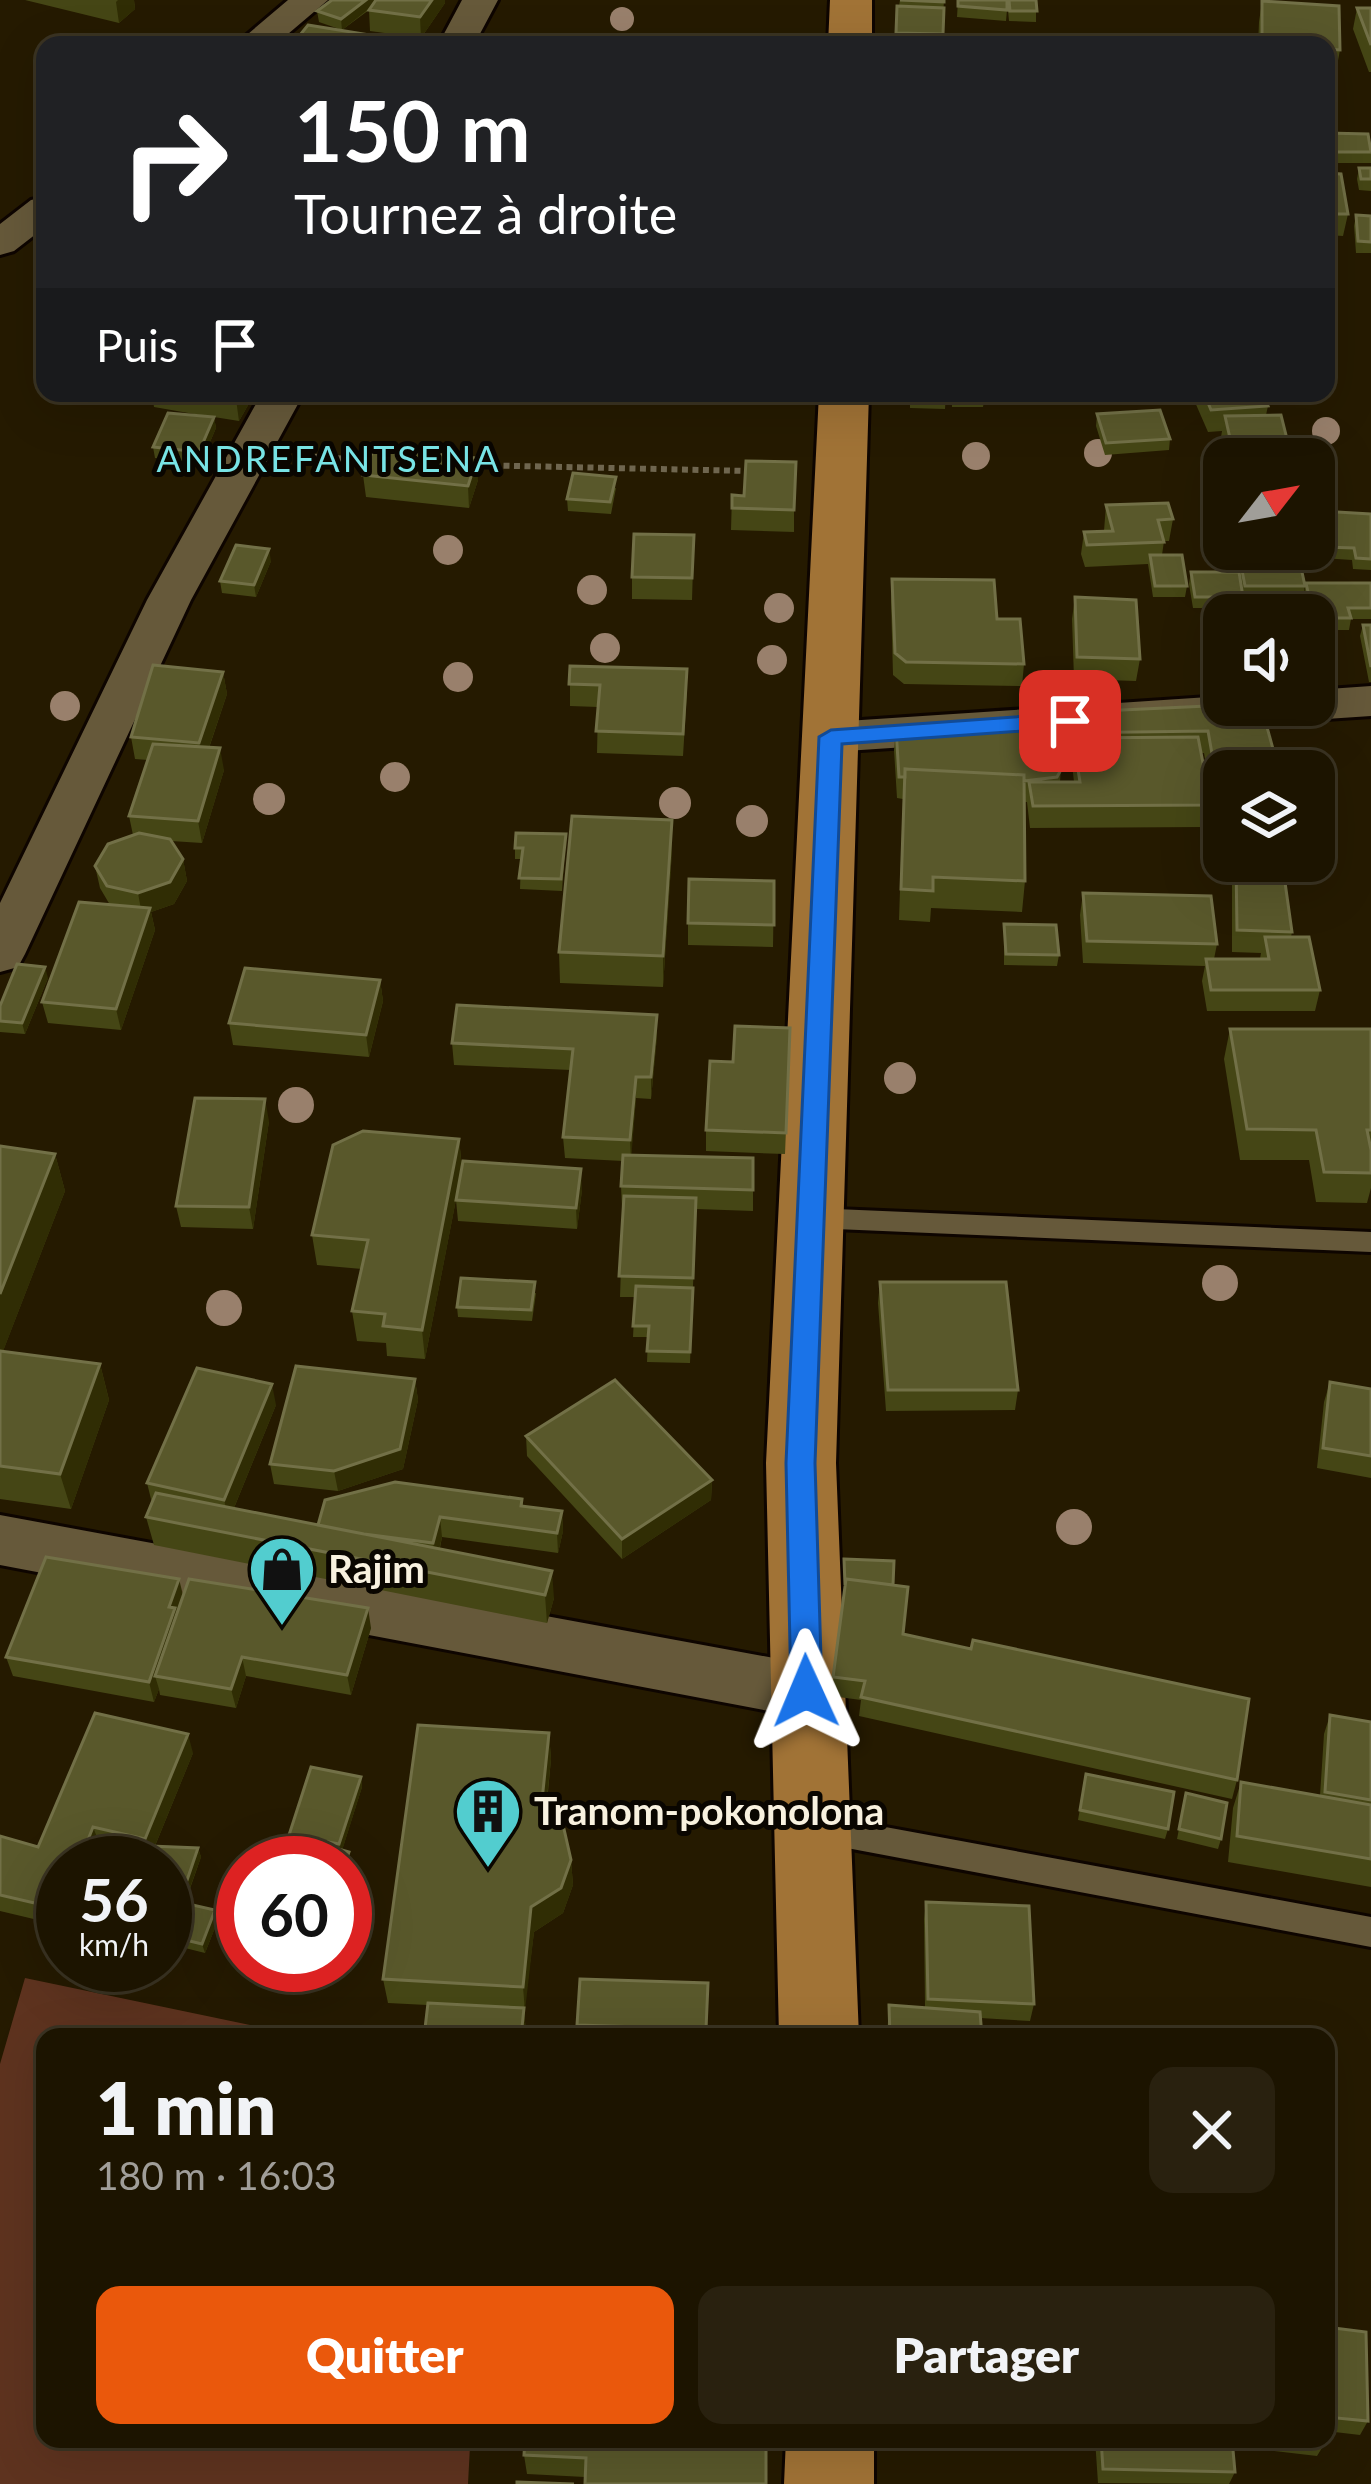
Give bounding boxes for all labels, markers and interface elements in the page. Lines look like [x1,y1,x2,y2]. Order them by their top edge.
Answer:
text: 150 m [294,79,531,180]
icon: right [96,84,252,240]
text: Tournez à droite [294,181,677,246]
icon: arrive [202,312,268,378]
text: Puis [96,318,178,372]
district label: ANDREFANTSENA [156,436,502,480]
north arrow [1203,438,1335,570]
map controls [1203,438,1335,882]
button: sound [1203,594,1335,726]
pin [1019,670,1121,772]
icon: arrive [1037,688,1103,754]
button: layers [1203,750,1335,882]
shop icon: Rajim [247,1534,317,1628]
place label: Rajim [328,1545,425,1591]
position arrow [743,1628,869,1754]
building icon: Tranom-pokonolona [453,1776,523,1870]
place label: Tranom-pokonolona [534,1787,884,1833]
speed limit sign: 60 [216,1836,372,1992]
text: 56 [79,1863,149,1935]
text: km/h [79,1926,149,1962]
text: 1 min [96,2064,276,2150]
button: close [1149,2067,1275,2193]
text: 180 m · 16:03 [96,2152,336,2198]
button: Quitter [96,2286,674,2424]
button: Partager [698,2286,1275,2424]

